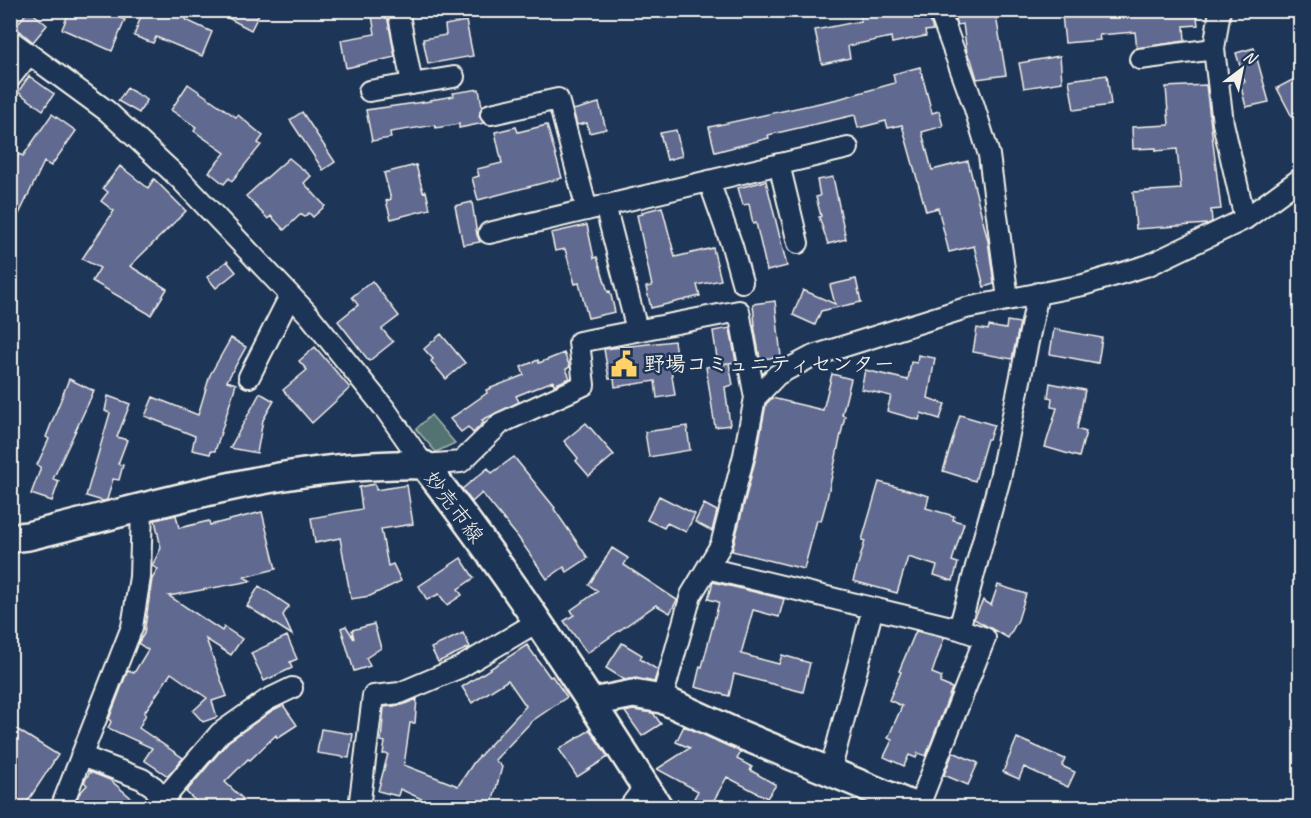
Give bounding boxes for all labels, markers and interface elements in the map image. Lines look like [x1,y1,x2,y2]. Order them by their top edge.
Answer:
north arrow [1212,39,1272,99]
text: N [1240,46,1262,70]
public building icon: 野場コミュニティセンター [609,349,639,379]
place label: 野場コミュニティセンター [644,351,895,377]
street label: 妙売市線 [418,466,490,548]

